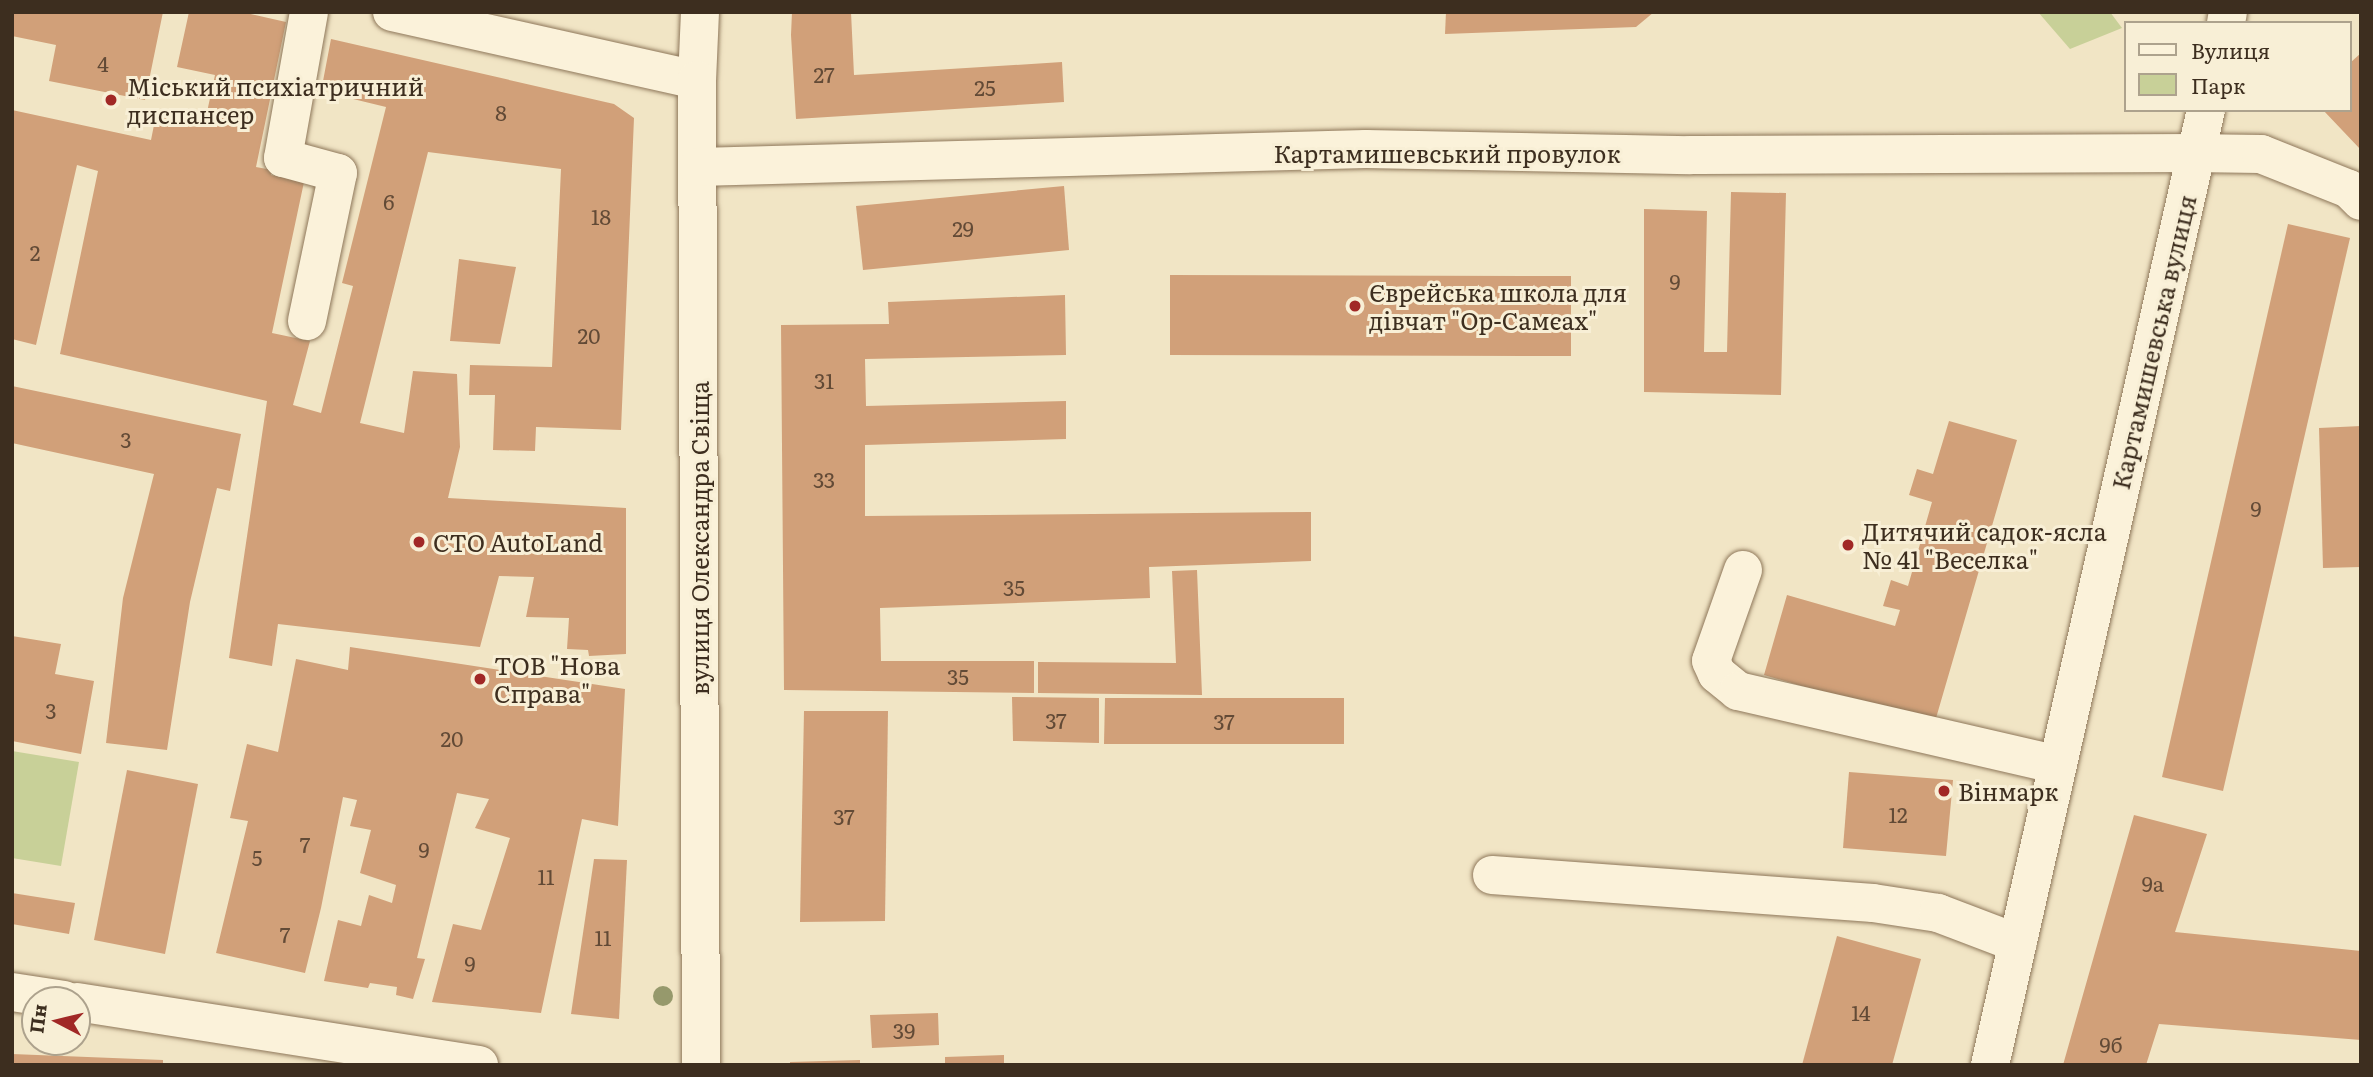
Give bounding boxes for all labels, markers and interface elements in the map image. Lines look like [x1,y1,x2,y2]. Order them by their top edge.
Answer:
legend [2124,21,2352,112]
text: Вулиця [2191,34,2270,65]
house number: 4 [97,50,109,76]
house number: 27 [813,61,835,87]
text: Парк [2191,69,2245,100]
place label: Міський психіатричний диспансер [127,72,424,128]
house number: 25 [974,74,996,100]
marker: Міський психіатричний диспансер [101,90,121,110]
house number: 8 [495,99,507,125]
street label: Картамишевський провулок [1273,139,1621,167]
house number: 6 [383,188,395,214]
street label: Картамишевська вулиця [2105,192,2201,492]
house number: 18 [591,203,611,229]
house number: 29 [952,215,974,241]
house number: 2 [30,239,40,265]
house number: 9 [1670,268,1680,294]
place label: Єврейська школа для дівчат "Ор-Самєах" [1369,278,1627,334]
marker: Єврейська школа для дівчат "Ор-Самєах" [1347,298,1363,314]
house number: 20 [578,322,600,348]
house number: 31 [814,367,834,393]
street label: вулиця Олександра Свіща [685,381,713,695]
house number: 3 [120,426,132,452]
house number: 33 [813,466,835,492]
house number: 9 [2251,495,2261,521]
place label: Дитячий садок-ясла № 41 "Веселка" [1862,517,2107,573]
place label: СТО AutoLand [433,528,603,556]
marker: СТО AutoLand [411,534,427,550]
marker: Дитячий садок-ясла № 41 "Веселка" [1840,537,1856,553]
house number: 35 [1003,574,1025,600]
place label: ТОВ "Нова Справа" [494,651,620,707]
house number: 35 [947,663,969,689]
marker: ТОВ "Нова Справа" [472,671,488,687]
house number: 3 [45,697,57,723]
house number: 37 [1045,707,1067,733]
house number: 37 [1213,708,1235,734]
house number: 20 [441,725,463,751]
place label: Вінмарк [1958,777,2058,805]
marker: Вінмарк [1936,783,1952,799]
house number: 12 [1888,801,1908,827]
house number: 37 [833,803,855,829]
house number: 7 [300,831,310,857]
house number: 9 [419,836,429,862]
house number: 5 [252,844,262,870]
house number: 11 [537,863,555,889]
house number: 9а [2142,870,2164,896]
house number: 7 [280,921,290,947]
house number: 11 [594,924,612,950]
house number: 9 [465,950,475,976]
north arrow [21,986,91,1056]
house number: 14 [1851,999,1871,1025]
text: Пн [21,1002,53,1035]
house number: 39 [893,1017,915,1043]
house number: 9б [2099,1031,2123,1057]

